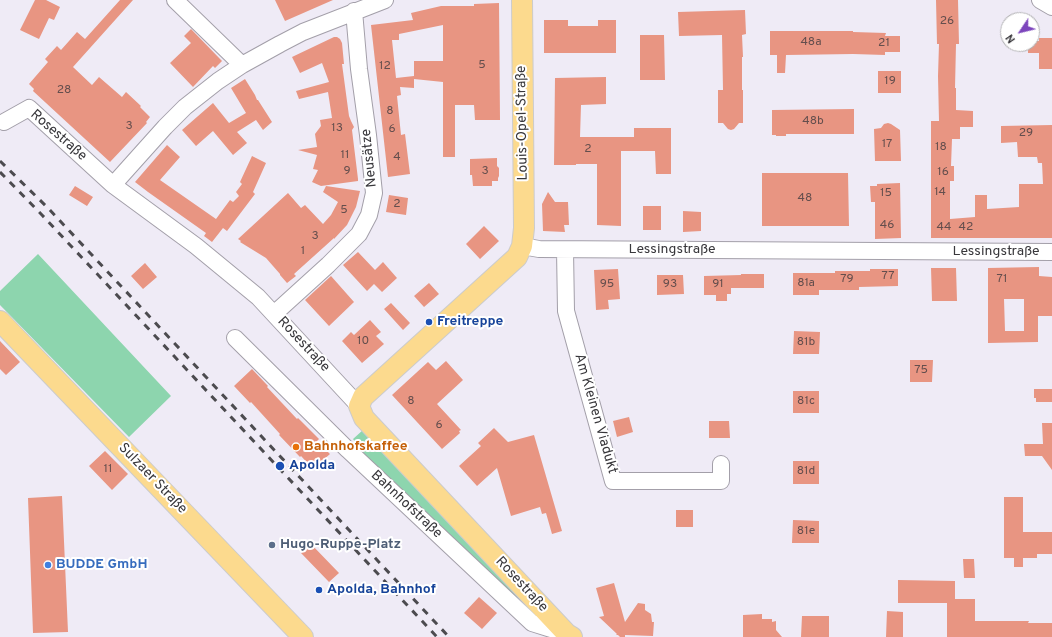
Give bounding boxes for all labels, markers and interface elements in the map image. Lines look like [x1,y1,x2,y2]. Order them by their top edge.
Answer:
north arrow [1000,12,1040,52]
house number: 26 [940,15,954,29]
text: N [1003,31,1019,46]
house number: 48a [800,36,822,50]
house number: 21 [878,37,890,51]
house number: 5 [478,59,486,73]
house number: 12 [379,60,391,74]
street label: Louis-Opel-Straße [514,65,532,181]
house number: 19 [884,75,896,89]
house number: 28 [57,84,71,98]
house number: 8 [386,105,394,119]
street label: Rosestraße [26,107,90,165]
house number: 48b [802,115,824,129]
house number: 3 [125,120,133,134]
house number: 13 [331,122,343,136]
house number: 6 [388,123,396,137]
house number: 29 [1019,127,1033,141]
street label: Neusätze [359,128,381,188]
house number: 17 [882,138,892,152]
house number: 18 [935,141,947,155]
house number: 2 [584,143,592,157]
house number: 11 [341,149,349,163]
house number: 4 [393,151,401,165]
house number: 9 [343,165,351,179]
house number: 3 [481,165,489,179]
house number: 16 [937,166,949,180]
house number: 14 [934,186,946,200]
house number: 15 [880,187,892,201]
house number: 48 [798,192,812,206]
house number: 2 [393,198,401,212]
house number: 5 [340,204,348,218]
house number: 46 [880,219,894,233]
house number: 44 [937,221,951,235]
house number: 42 [959,221,973,235]
house number: 3 [311,230,319,244]
street label: Lessingstraße [629,242,715,258]
street label: Lessingstraße [953,244,1039,260]
house number: 1 [301,245,305,259]
house number: 77 [882,270,894,284]
house number: 79 [840,273,854,287]
house number: 71 [997,273,1007,287]
house number: 81a [797,277,815,291]
house number: 95 [600,278,614,292]
house number: 93 [663,278,677,292]
house number: 91 [712,278,724,292]
street label: Rosestraße [273,314,333,376]
place label: Freitreppe [437,314,503,330]
marker: Freitreppe [424,317,434,327]
house number: 10 [357,335,369,349]
house number: 81b [797,336,815,350]
street label: Am Kleinen Viadukt [570,352,620,476]
house number: 75 [914,364,928,378]
house number: 8 [407,395,415,409]
house number: 81c [797,395,815,409]
house number: 6 [435,419,443,433]
place label: Bahnhofskaffee [304,439,408,455]
street label: Sulzaer Straße [114,440,190,518]
marker: Bahnhofskaffee [291,442,301,452]
place label: Apolda [289,458,335,474]
marker: Apolda [274,460,286,472]
house number: 11 [104,463,112,477]
house number: 81d [797,465,815,479]
street label: Bahnhofstraße [367,468,445,542]
house number: 81e [797,525,815,539]
place label: Hugo-Ruppe-Platz [280,537,401,553]
marker: Hugo-Ruppe-Platz [267,540,277,550]
street label: Rosestraße [491,554,551,616]
place label: BUDDE GmbH [56,557,147,573]
marker: BUDDE GmbH [43,560,53,570]
place label: Apolda, Bahnhof [327,582,436,598]
marker: Apolda, Bahnhof [314,585,324,595]

